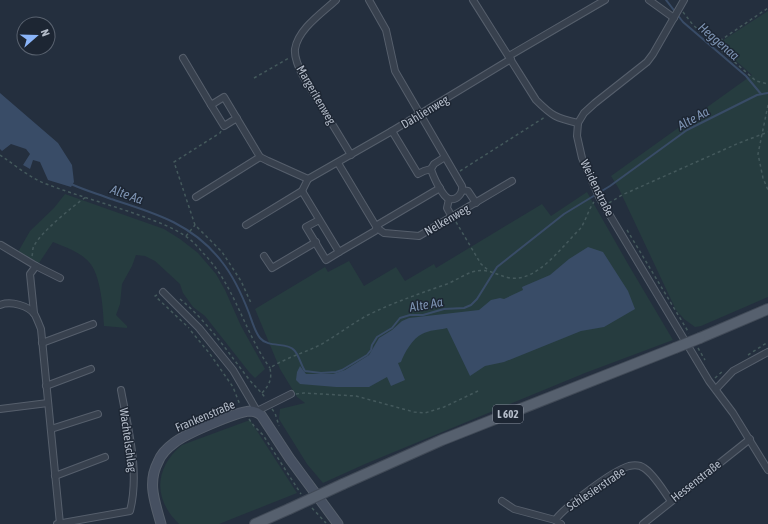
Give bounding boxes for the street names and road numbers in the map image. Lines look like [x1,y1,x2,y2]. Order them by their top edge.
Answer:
street label: Margeritenweg [294,63,339,128]
street label: Dahlienweg [399,92,452,132]
street label: Weidenstraße [577,157,617,219]
street label: Nelkenweg [422,201,473,238]
street label: Frankenstraße [173,397,237,435]
road number: L 602 [493,405,523,423]
street label: Wachtelschlag [117,407,140,474]
street label: Hessenstraße [668,457,724,505]
street label: Schlesierstraße [564,464,628,514]

